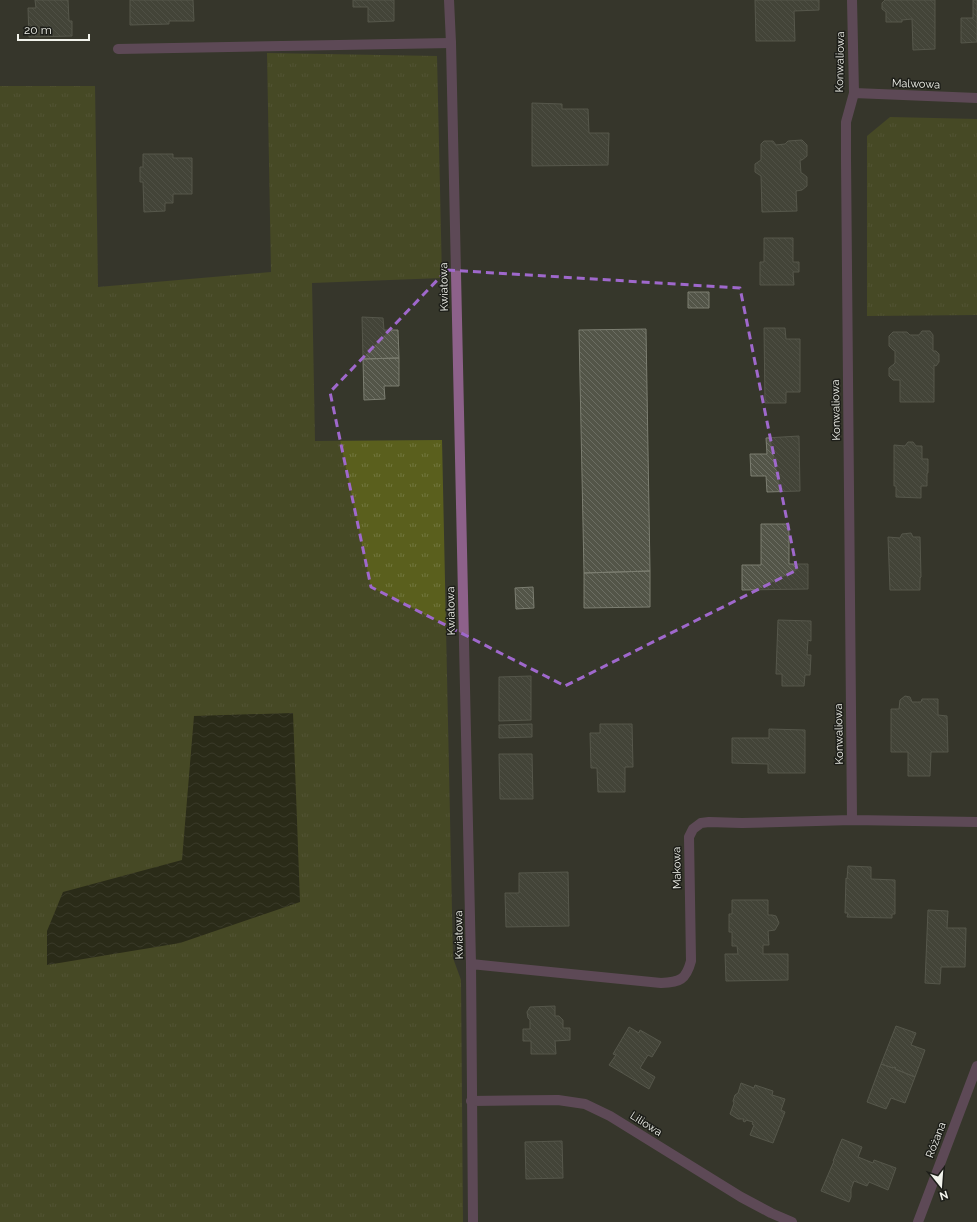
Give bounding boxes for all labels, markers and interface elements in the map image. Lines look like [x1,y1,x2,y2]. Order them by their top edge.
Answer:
scale bar [18,16,89,42]
text: 20 m [24,23,52,37]
street label: Konwaliowa [833,31,847,93]
street label: Malwowa [892,77,940,91]
street label: Kwiatowa [437,263,451,311]
street label: Konwaliowa [829,379,843,441]
street label: Kwiatowa [444,587,458,635]
street label: Konwaliowa [832,703,846,765]
street label: Makowa [670,847,684,889]
street label: Kwiatowa [452,911,466,959]
street label: Liliowa [628,1109,664,1139]
street label: Różana [923,1120,949,1160]
north arrow [921,1166,961,1206]
text: N [938,1188,950,1203]

